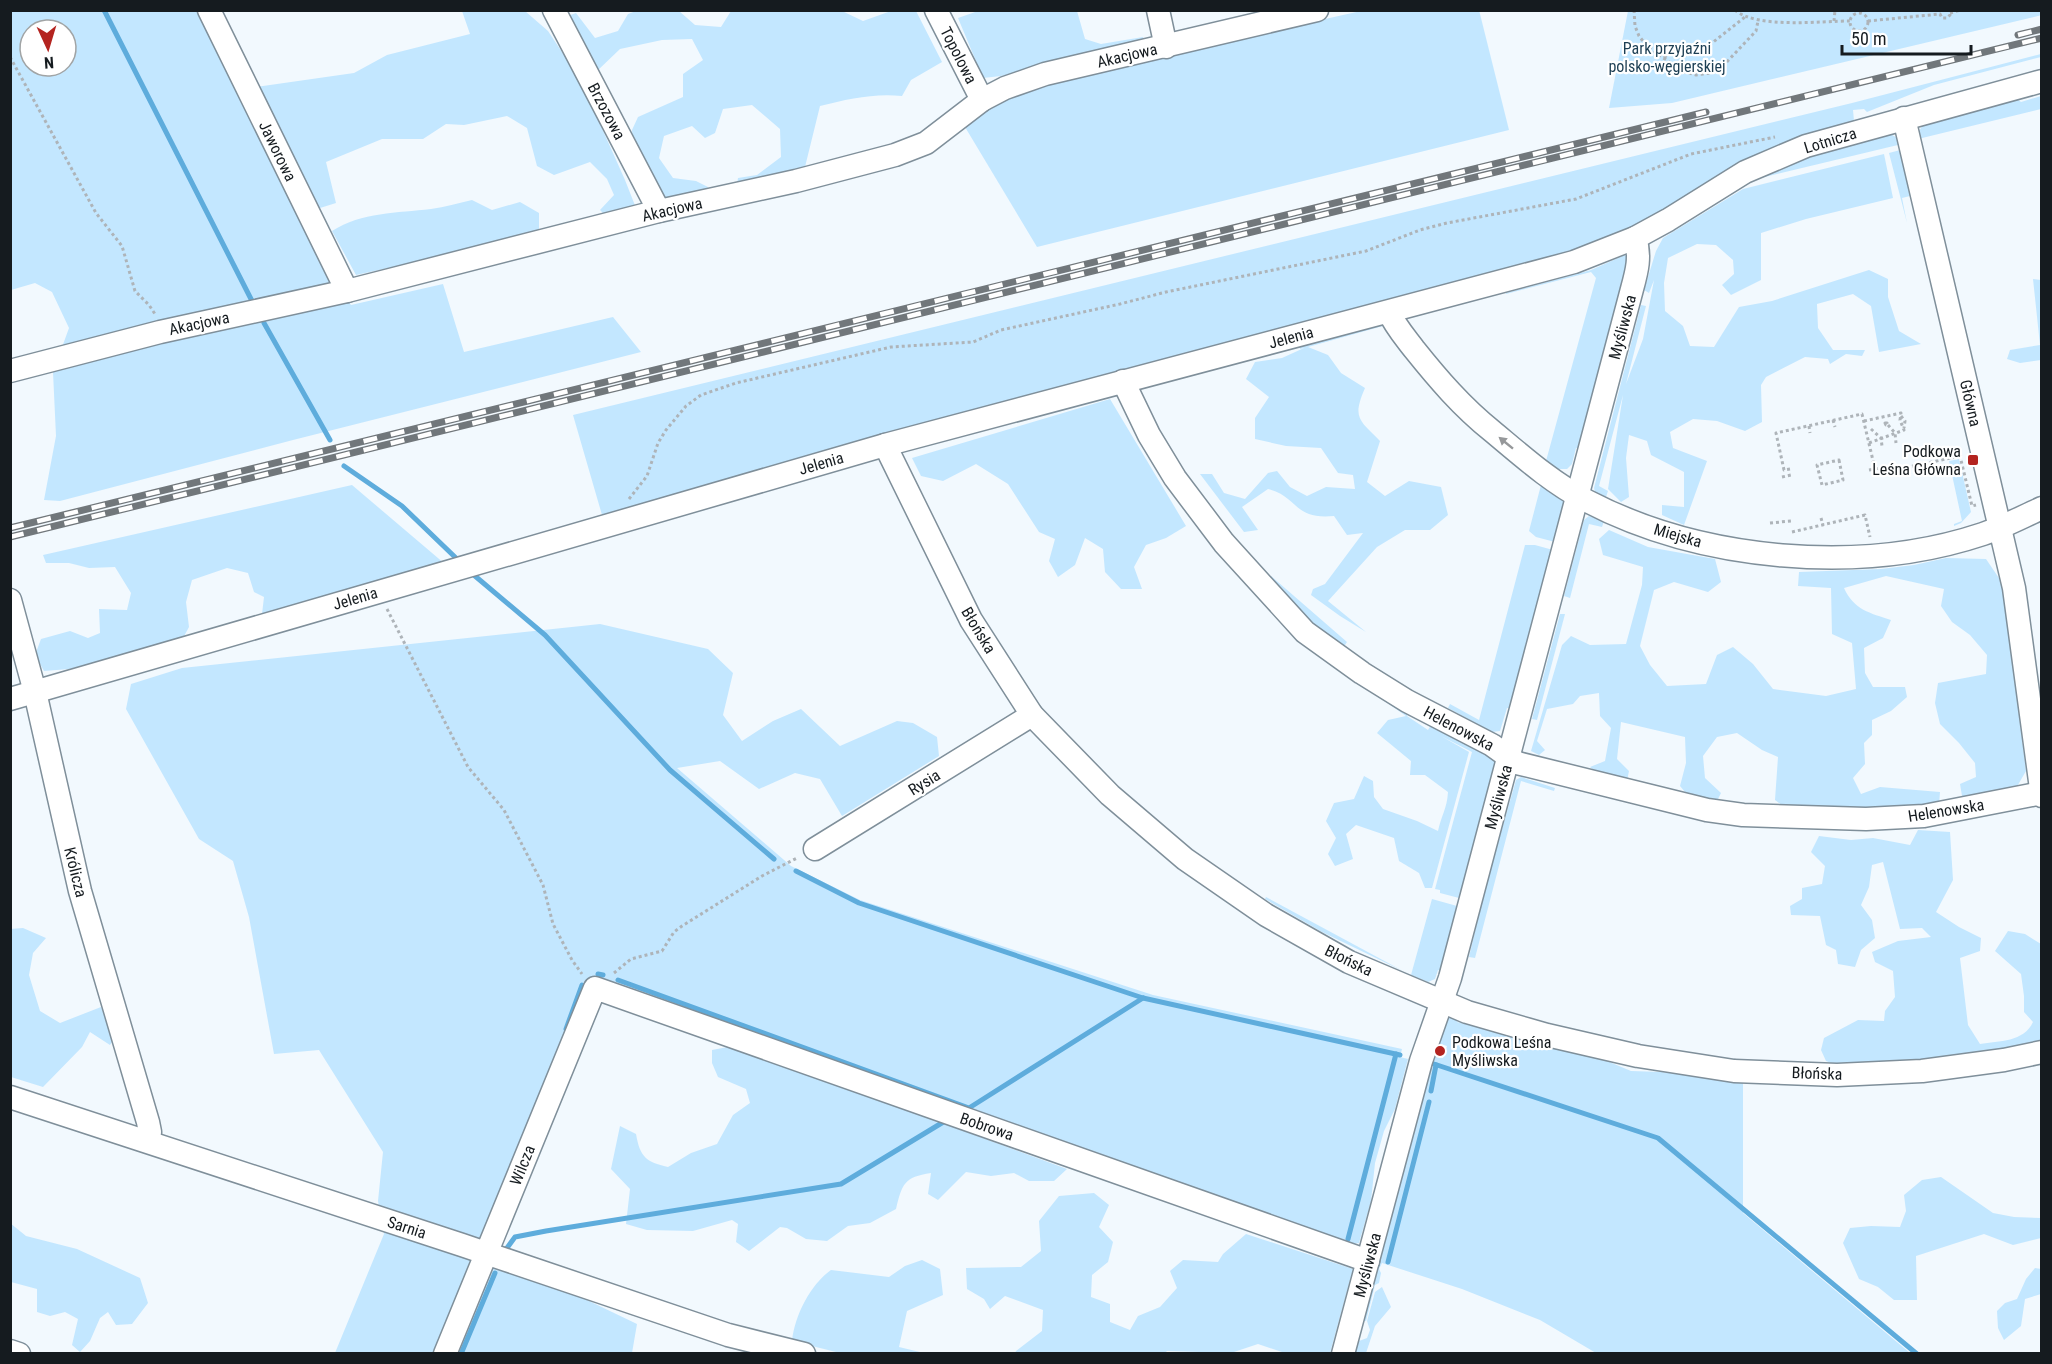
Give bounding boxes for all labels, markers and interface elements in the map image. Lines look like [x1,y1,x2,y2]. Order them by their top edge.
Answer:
north arrow [18,18,78,78]
scale bar [1842,18,1971,56]
street label: Topolowa [936,24,981,87]
text: 50 m [1851,28,1886,49]
street label: Akacjowa [1095,39,1159,72]
park label: Park przyjaźni polsko-węgierskiej [1608,39,1726,76]
text: N [43,53,55,72]
street label: Brzozowa [584,80,629,143]
street label: Jaworowa [255,118,300,184]
street label: Lotnicza [1802,124,1859,157]
street label: Akacjowa [640,193,704,226]
street label: Myśliwska [1605,293,1640,361]
street label: Akacjowa [167,308,231,339]
street label: Jelenia [1267,322,1316,353]
street label: Główna [1956,378,1985,428]
one-way arrow [1499,437,1514,450]
place label: Podkowa Leśna Główna [1872,442,1961,479]
street label: Jelenia [797,448,846,479]
marker: Podkowa Leśna Główna [1966,453,1980,467]
street label: Miejska [1652,520,1704,551]
street label: Jelenia [331,583,380,614]
street label: Błońska [957,604,1000,657]
street label: Helenowska [1420,702,1497,755]
street label: Myśliwska [1481,763,1516,831]
street label: Rysia [905,765,944,799]
street label: Helenowska [1907,795,1986,826]
street label: Królicza [60,845,91,899]
street label: Błońska [1322,941,1376,980]
place label: Podkowa Leśna Myśliwska [1452,1033,1552,1070]
marker: Podkowa Leśna Myśliwska [1433,1044,1447,1058]
street label: Błońska [1791,1063,1843,1084]
street label: Bobrowa [958,1108,1016,1144]
street label: Wilcza [506,1142,539,1188]
street label: Sarnia [385,1212,429,1243]
street label: Myśliwska [1350,1231,1385,1299]

